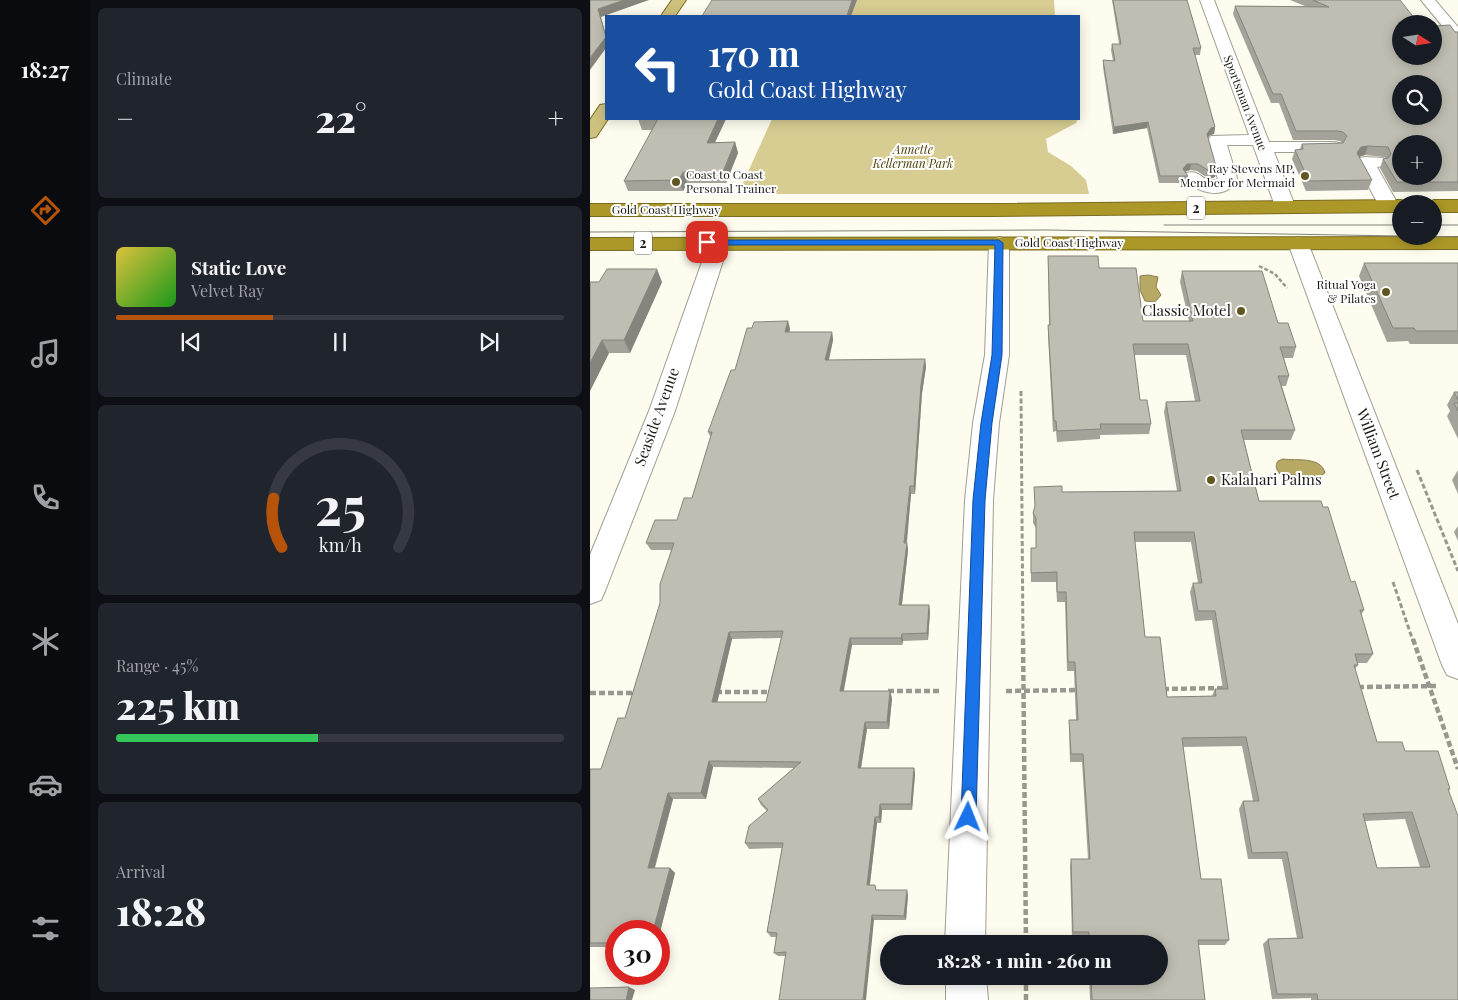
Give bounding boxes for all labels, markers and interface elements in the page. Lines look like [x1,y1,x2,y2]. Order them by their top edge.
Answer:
north arrow [1392,15,1442,65]
map controls [1392,15,1442,245]
text: 170 m [708,29,800,76]
icon: left [625,35,690,100]
street label: Sportsman Avenue [1220,53,1271,153]
text: 18:27 [21,54,69,84]
text: Climate [116,68,172,89]
text: Gold Coast Highway [708,74,907,104]
button: search [1392,75,1442,125]
text: 22° [315,92,367,143]
text: − [116,99,134,136]
text: + [548,99,564,136]
button: + [1392,135,1442,185]
park label: Annette Kellerman Park [872,141,953,171]
place label: Ray Stevens MP, Member for Mermaid [1180,160,1295,190]
place label: Coast to Coast Personal Trainer [686,166,777,196]
marker: Ray Stevens MP, Member for Mermaid [1299,170,1311,182]
marker: Coast to Coast Personal Trainer [670,176,682,188]
icon: directions [28,193,63,228]
button: − [1392,195,1442,245]
road number: 2 [1187,197,1205,220]
street label: Gold Coast Highway [612,201,720,217]
pin [686,221,728,263]
icon: arrive [693,228,721,256]
road number: 2 [634,232,652,254]
street label: Gold Coast Highway [1015,234,1123,250]
text: Static Love [191,254,286,280]
place label: Ritual Yoga & Pilates [1316,276,1376,306]
text: Velvet Ray [191,280,264,301]
marker: Ritual Yoga & Pilates [1380,286,1392,298]
place label: Classic Motel [1142,300,1231,320]
marker: Classic Motel [1235,305,1247,317]
icon: previous [177,328,205,356]
icon: pause [326,328,354,356]
icon: next [475,328,503,356]
icon: music [28,336,63,371]
street label: Seaside Avenue [629,365,683,469]
street label: William Street [1352,405,1406,502]
place label: Kalahari Palms [1221,469,1322,489]
text: 25 [314,470,366,539]
marker: Kalahari Palms [1205,474,1217,486]
icon: phone [28,480,63,515]
text: km/h [319,533,362,556]
icon: climate [28,624,63,659]
text: Range · 45% [116,655,198,676]
text: 225 km [116,679,240,730]
icon: car [28,767,63,802]
position arrow [941,790,993,842]
text: Arrival [116,861,165,882]
text: 18:28 [116,885,206,936]
icon: filters [28,911,63,946]
speed limit sign: 30 [605,920,670,985]
text: 18:28 · 1 min · 260 m [936,947,1112,973]

